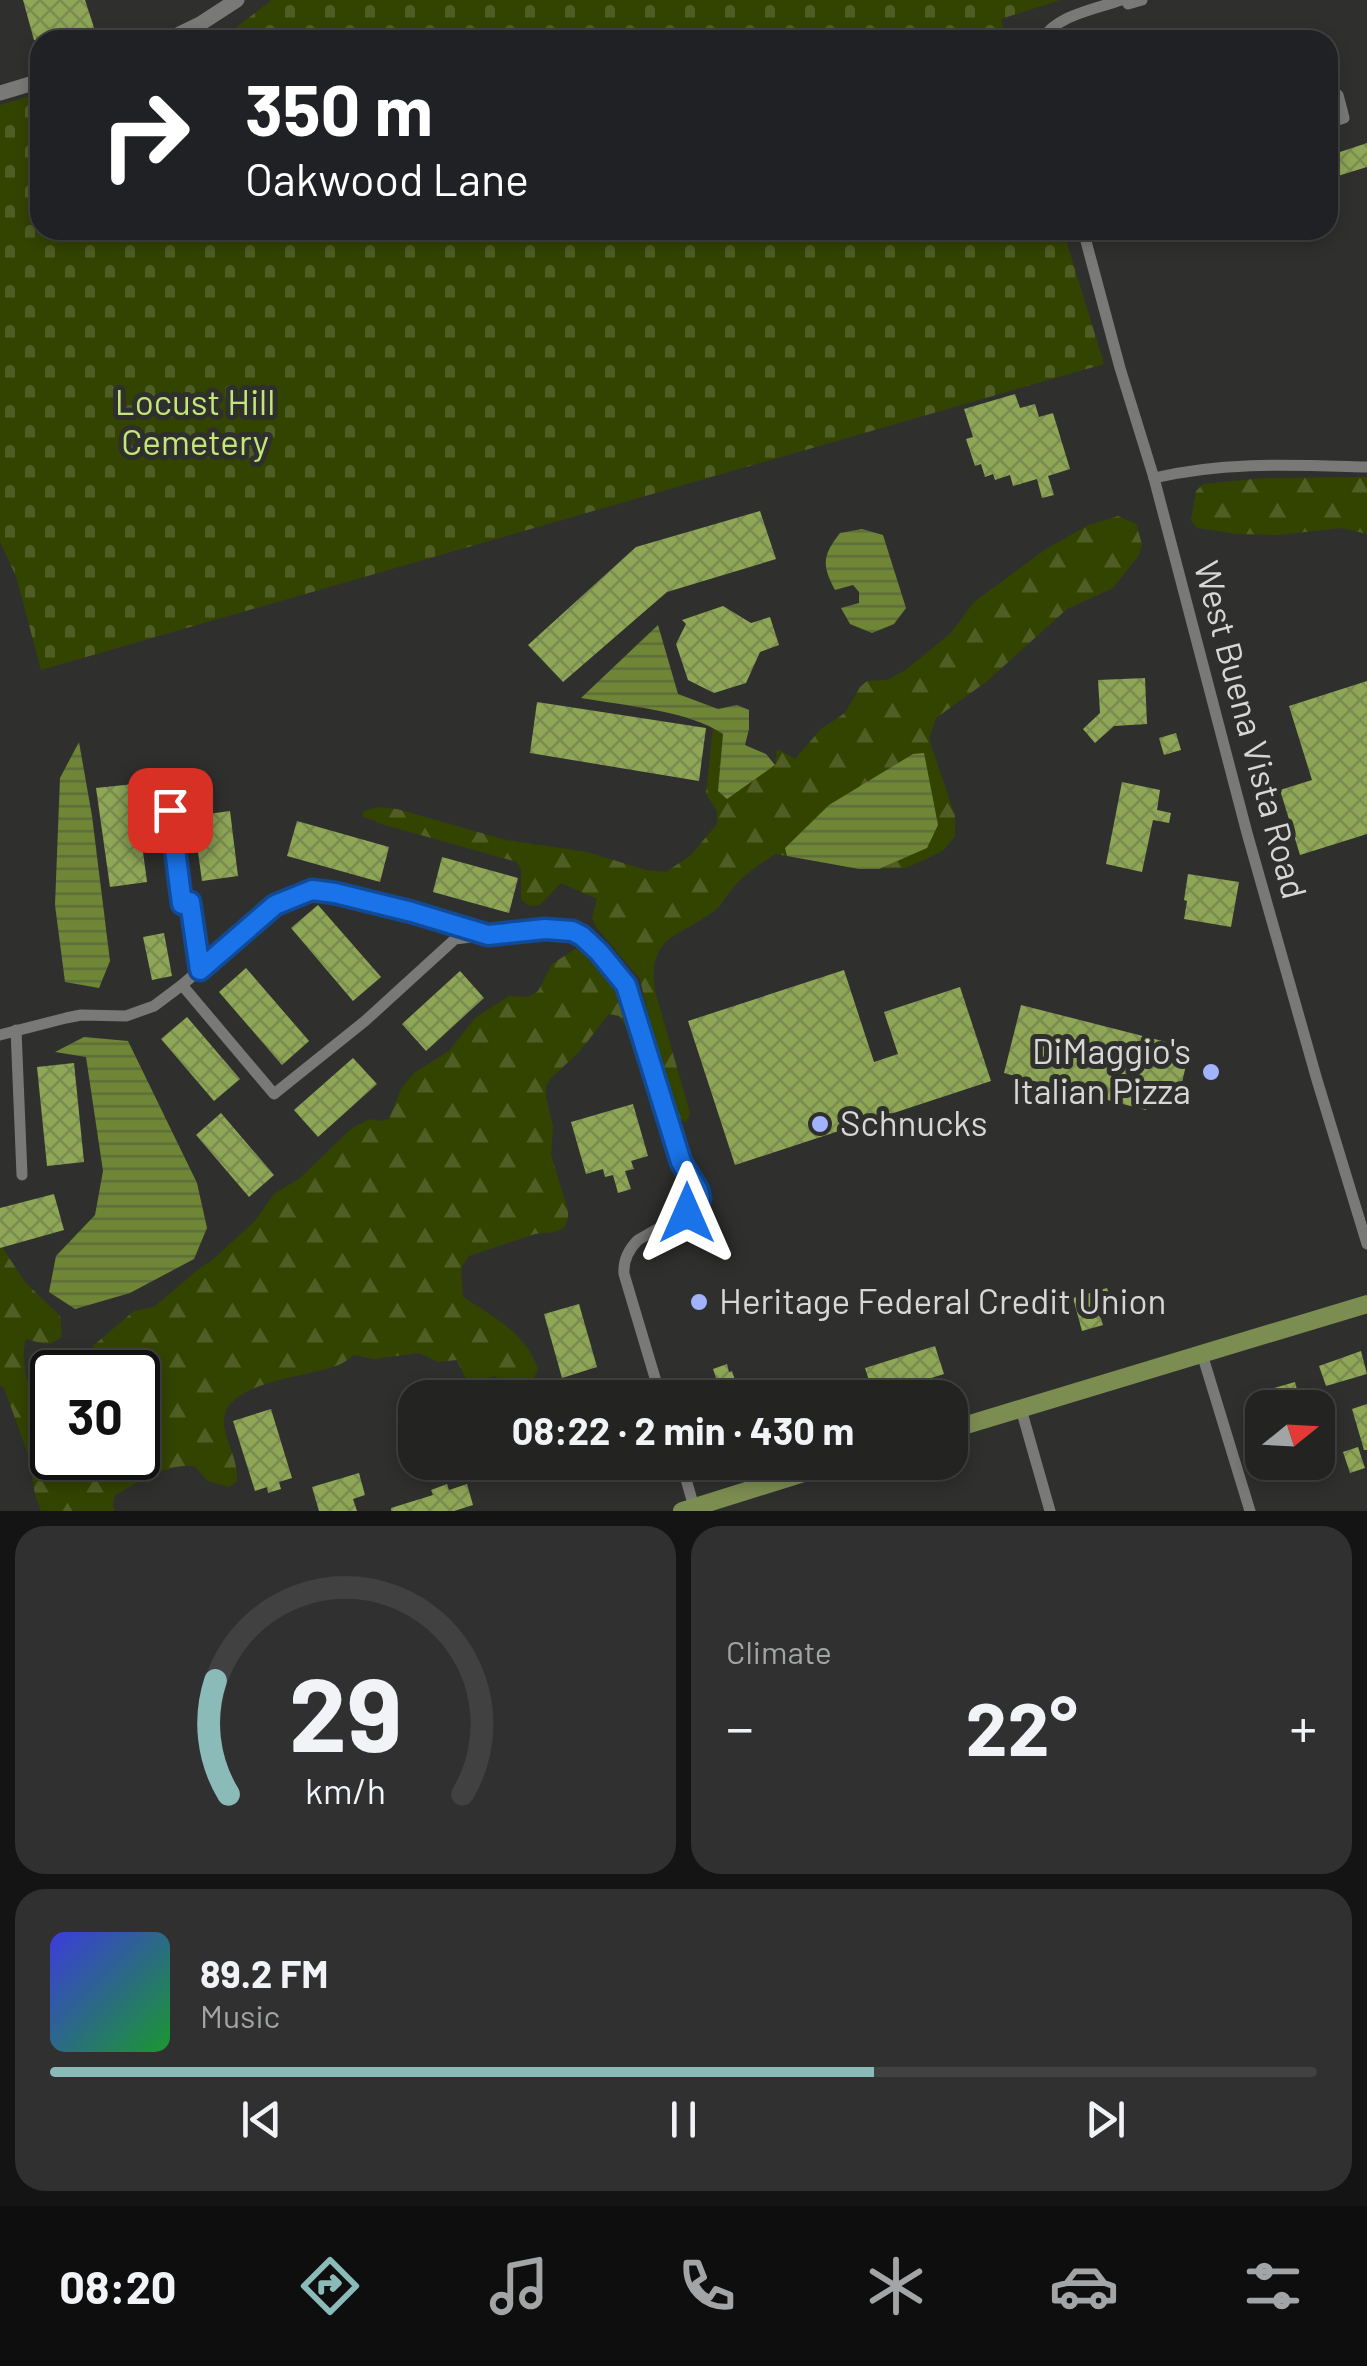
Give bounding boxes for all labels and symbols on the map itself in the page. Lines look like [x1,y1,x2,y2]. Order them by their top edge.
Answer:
park label: Locust Hill Cemetery [115,380,275,462]
street label: West Buena Vista Road [1187,556,1317,903]
pin [128,768,213,853]
place label: DiMaggio's Italian Pizza [1012,1029,1191,1111]
marker: DiMaggio's Italian Pizza [1200,1061,1222,1083]
place label: Schnucks [840,1101,988,1143]
marker: Schnucks [809,1113,831,1135]
position arrow [635,1161,739,1265]
place label: Heritage Federal Credit Union [719,1279,1166,1321]
marker: Heritage Federal Credit Union [688,1291,710,1313]
speed limit sign: 30 [30,1350,160,1480]
north arrow [1245,1390,1335,1480]

